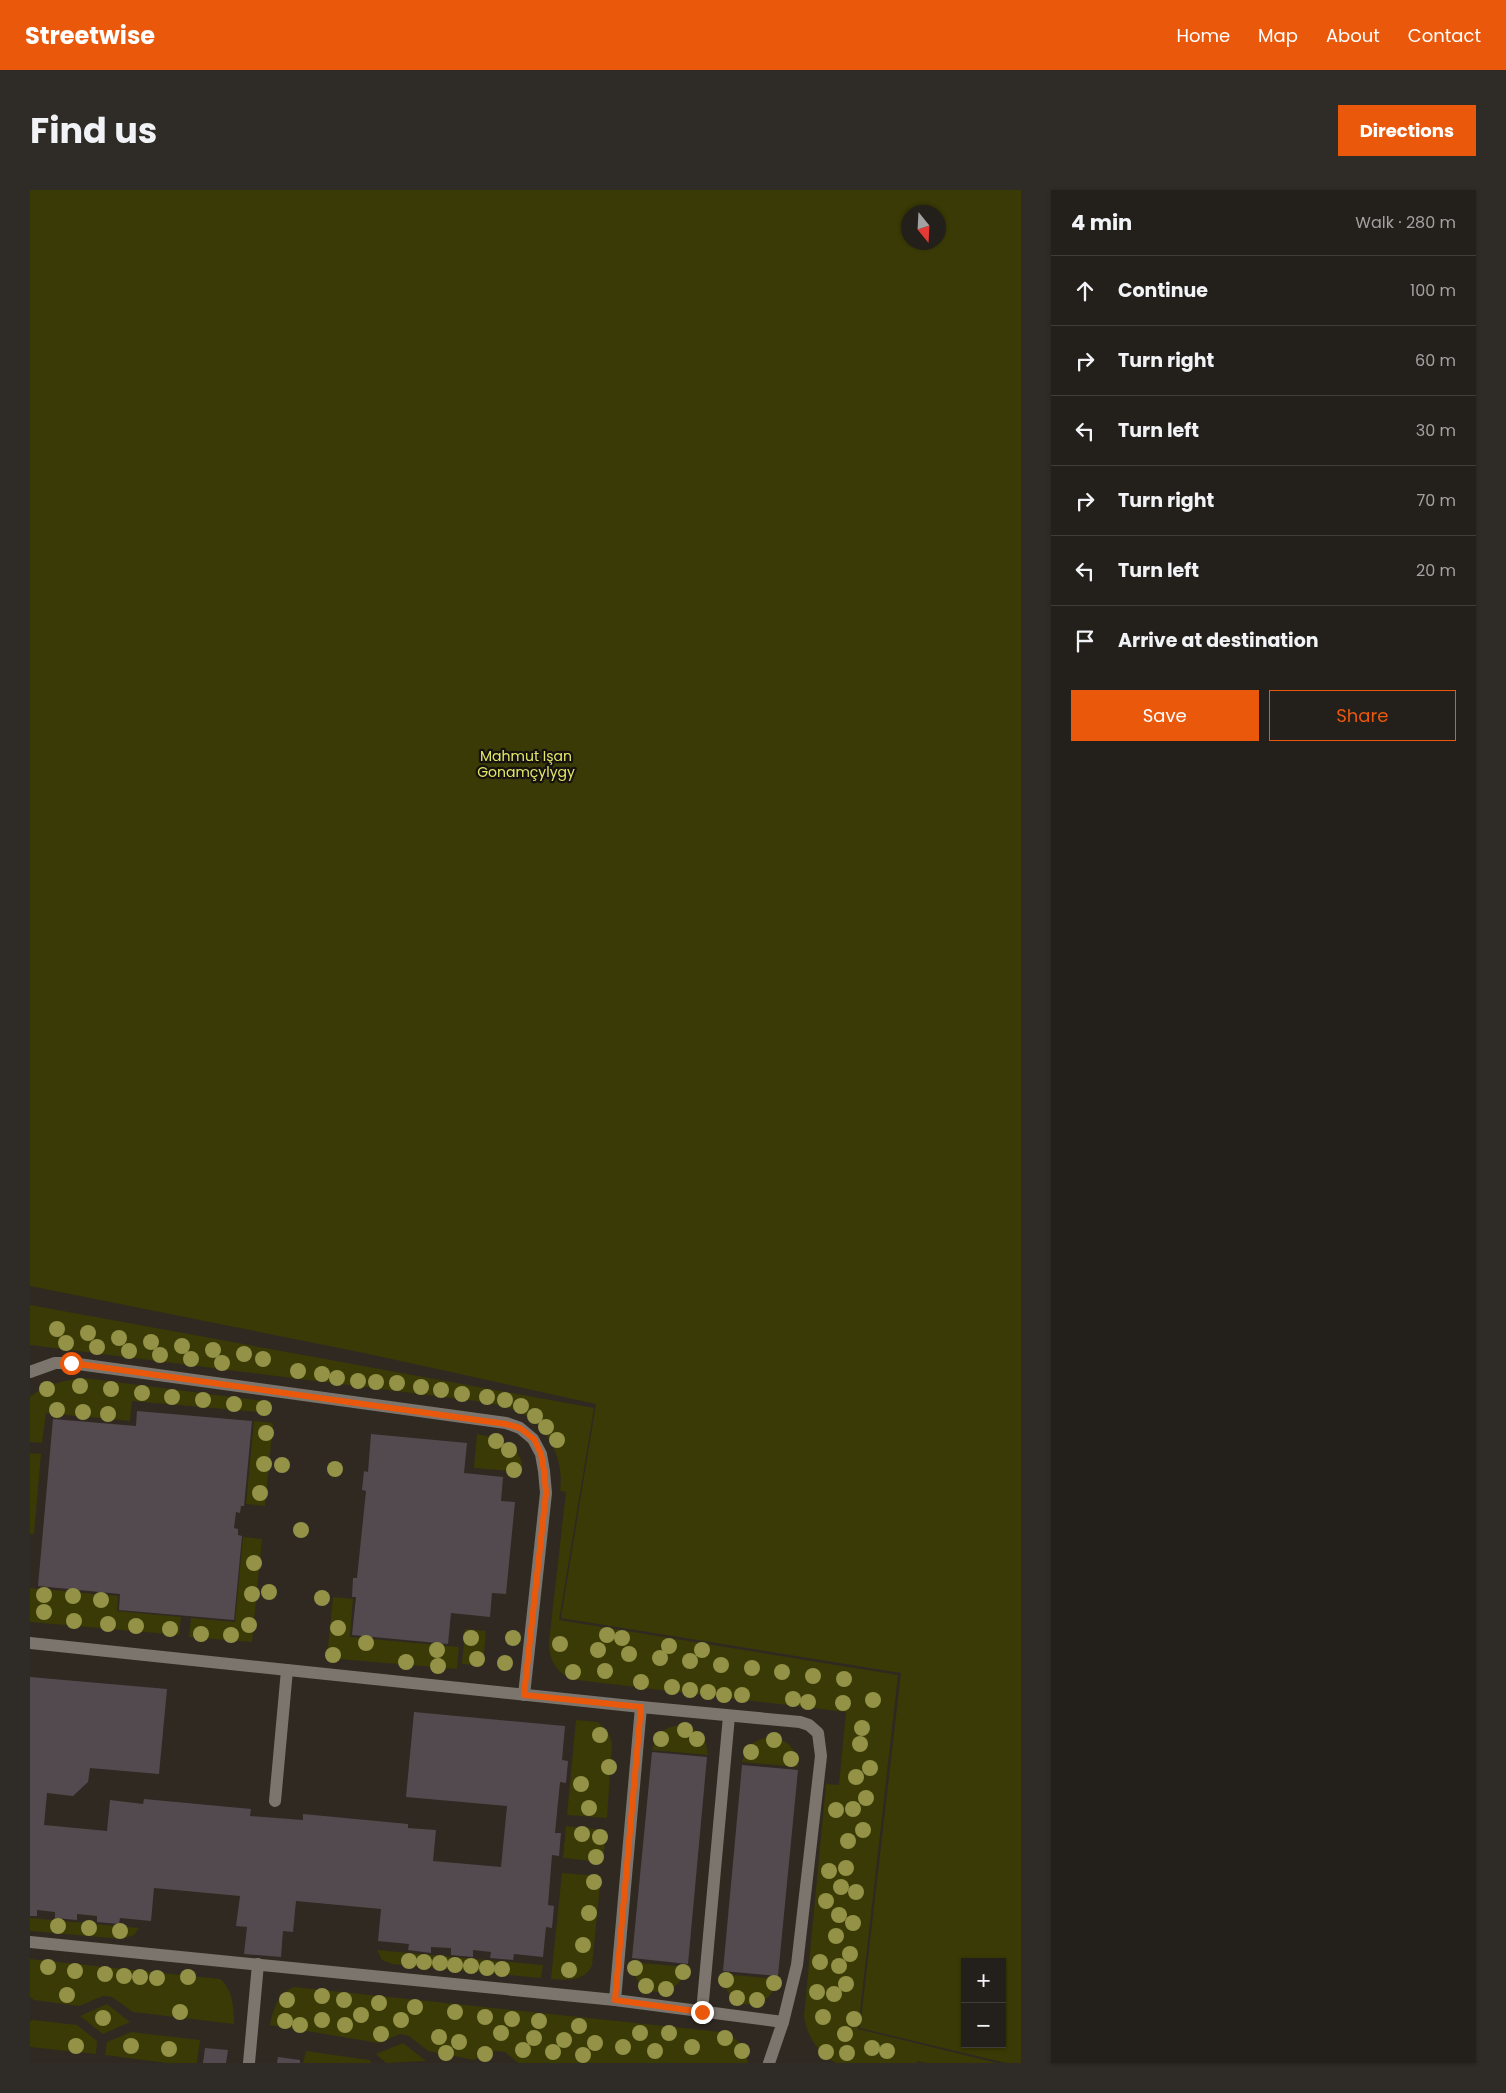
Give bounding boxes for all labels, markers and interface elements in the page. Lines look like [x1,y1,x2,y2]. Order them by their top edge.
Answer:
text: Streetwise [25,19,155,52]
text: Home [1176,23,1230,48]
text: Map [1258,23,1298,48]
text: About [1326,23,1380,48]
text: Contact [1408,23,1481,48]
button: Directions [1338,105,1476,156]
text: Find us [30,106,157,155]
north arrow [901,205,946,250]
text: 4 min [1071,208,1132,237]
text: Walk · 280 m [1355,211,1456,234]
icon: ahead [1071,277,1099,305]
text: Continue [1118,277,1208,304]
text: 100 m [1410,279,1456,302]
icon: right [1071,347,1099,375]
text: Turn right [1118,347,1214,374]
text: 60 m [1415,349,1456,372]
icon: left [1071,417,1099,445]
text: Turn left [1118,417,1199,444]
text: 30 m [1416,419,1456,442]
icon: right [1071,487,1099,515]
text: Turn right [1118,487,1214,514]
text: 70 m [1416,489,1456,512]
icon: left [1071,557,1099,585]
text: Turn left [1118,557,1199,584]
text: 20 m [1416,559,1456,582]
icon: arrive [1071,627,1099,655]
text: Arrive at destination [1118,627,1319,654]
button: Save [1071,690,1259,741]
button: Share [1269,690,1456,741]
park label: Mahmut Işan Gonamçylygy [477,746,575,782]
route start [60,1352,83,1375]
map controls [961,1958,1006,2048]
button: + [961,1958,1006,2003]
route end [691,2001,714,2024]
button: − [961,2003,1006,2048]

